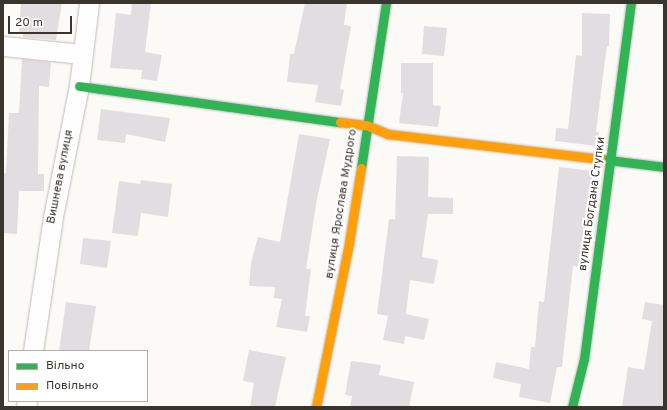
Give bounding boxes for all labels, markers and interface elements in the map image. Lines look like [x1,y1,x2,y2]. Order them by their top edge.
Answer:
scale bar [10,8,74,34]
text: 20 m [15,15,43,31]
street label: вулиця Ярослава Мудрого [323,128,361,280]
street label: Вишнева вулиця [45,129,77,225]
street label: вулиця Богдана Ступки [576,136,610,272]
legend [8,350,148,402]
text: Вільно [46,358,84,374]
text: Повільно [46,378,98,394]

